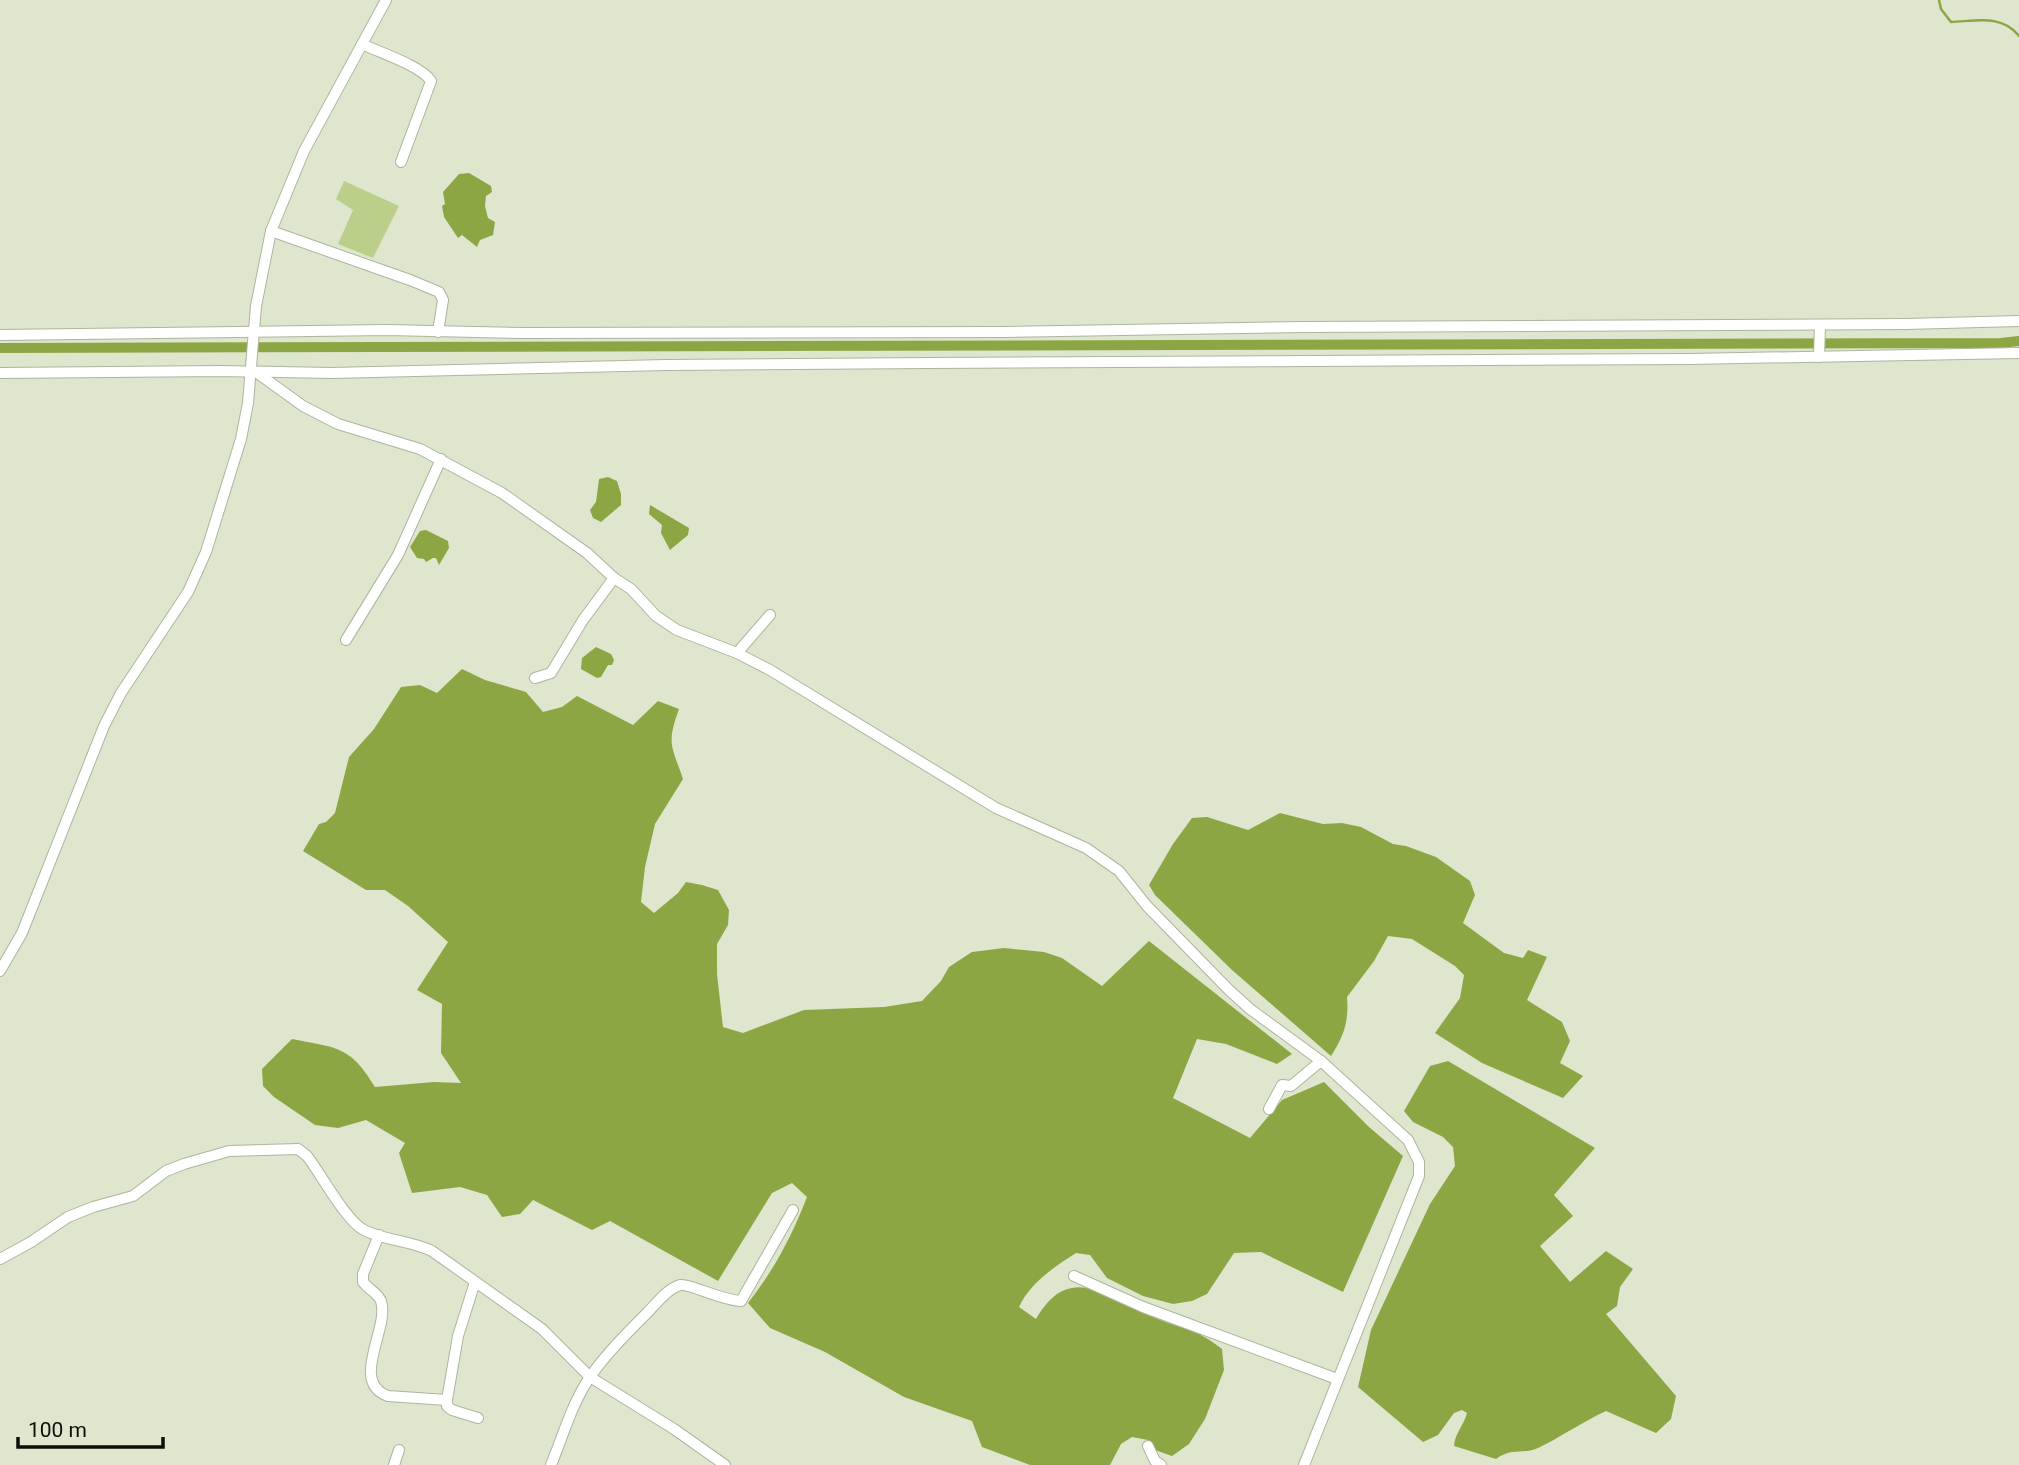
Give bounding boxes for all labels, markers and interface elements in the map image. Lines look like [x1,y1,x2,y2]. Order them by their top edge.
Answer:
scale bar [18,1406,163,1450]
text: 100 m [28,1418,87,1442]

